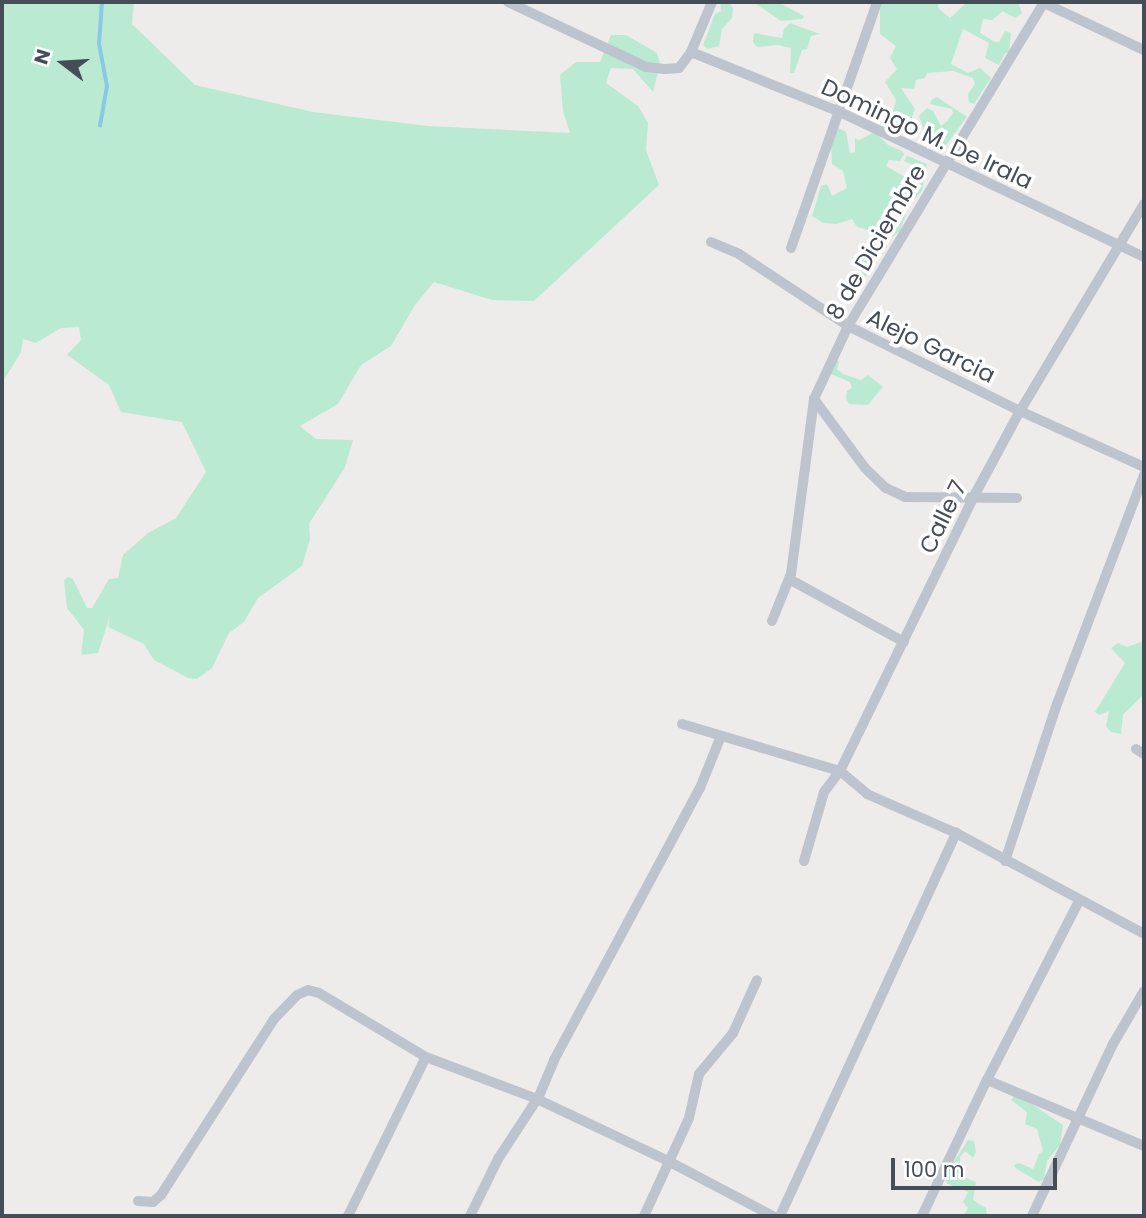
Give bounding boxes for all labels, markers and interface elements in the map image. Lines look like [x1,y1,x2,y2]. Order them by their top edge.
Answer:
north arrow [28,28,98,98]
text: N [27,46,57,68]
street label: Domingo M. De Irala [817,73,1037,195]
street label: 8 de Diciembre [820,160,932,324]
street label: Alejo Garcia [862,303,1000,389]
street label: Calle 7 [914,476,972,558]
scale bar [894,1144,1060,1188]
text: 100 m [904,1155,964,1184]

